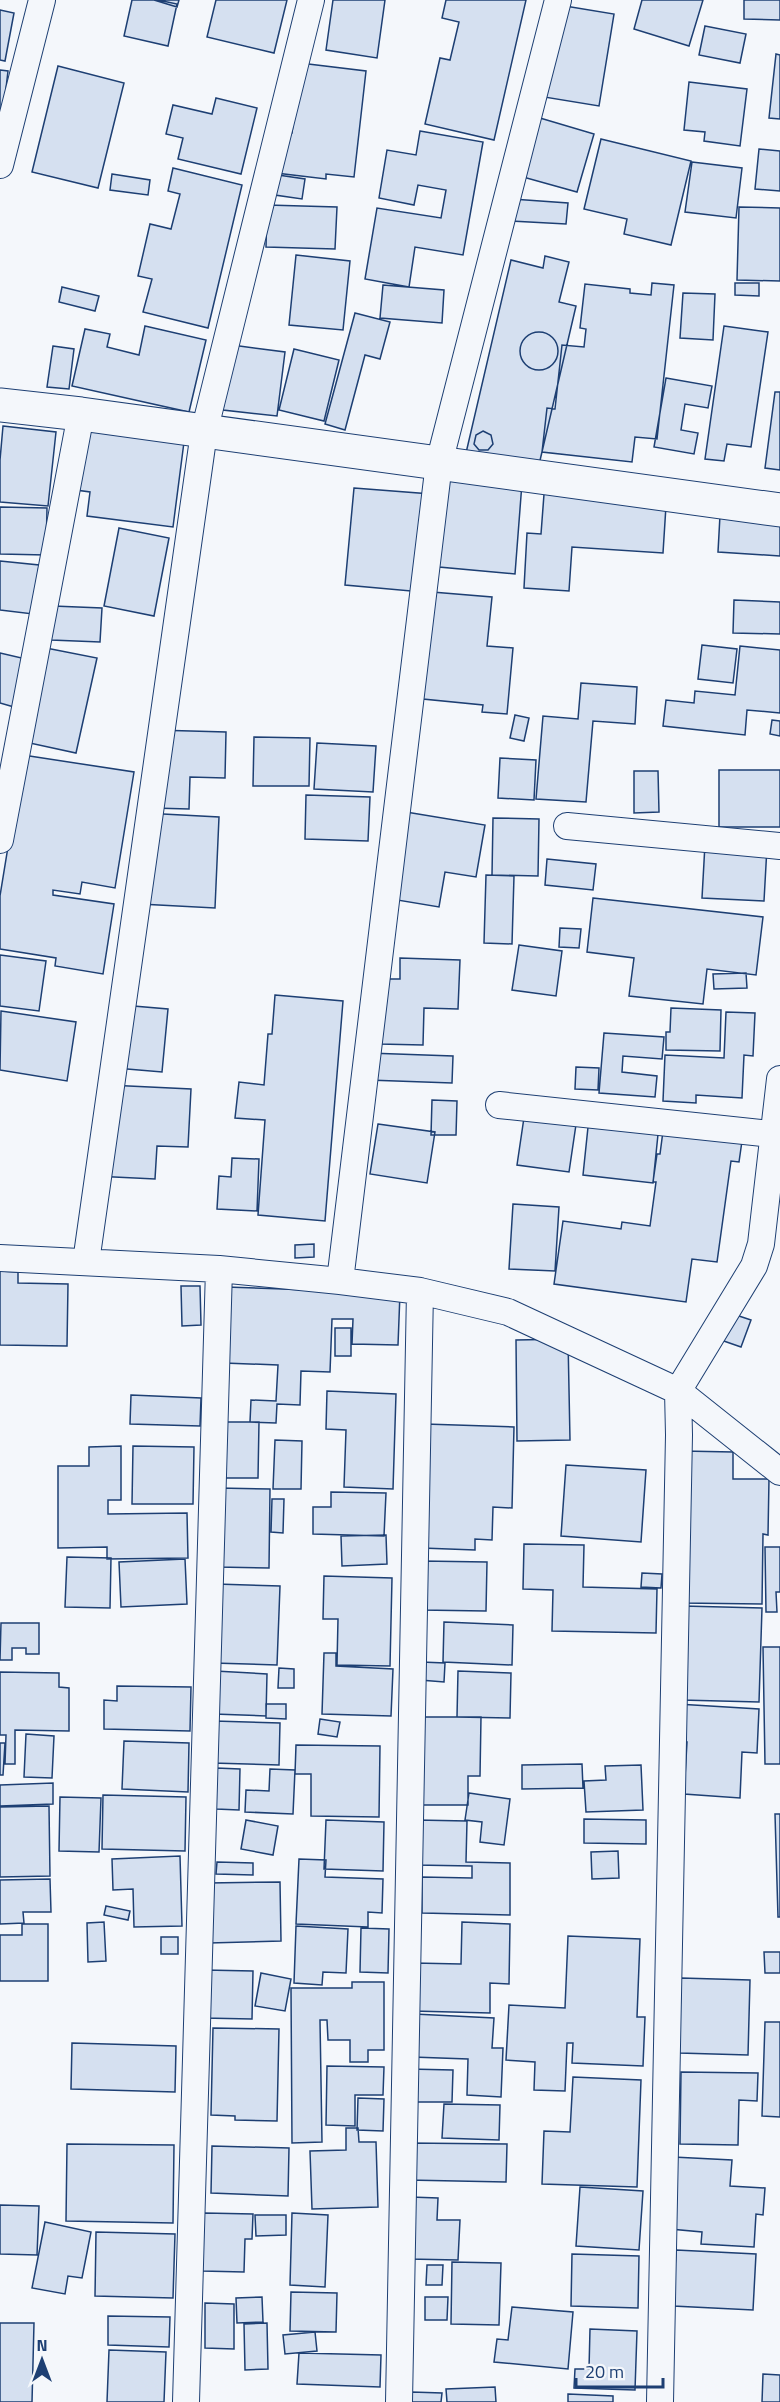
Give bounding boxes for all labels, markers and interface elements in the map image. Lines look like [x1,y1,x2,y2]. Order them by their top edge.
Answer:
north arrow [12,2330,72,2390]
text: N [36,2333,48,2357]
scale bar [576,2351,663,2389]
text: 20 m [585,2358,624,2385]

